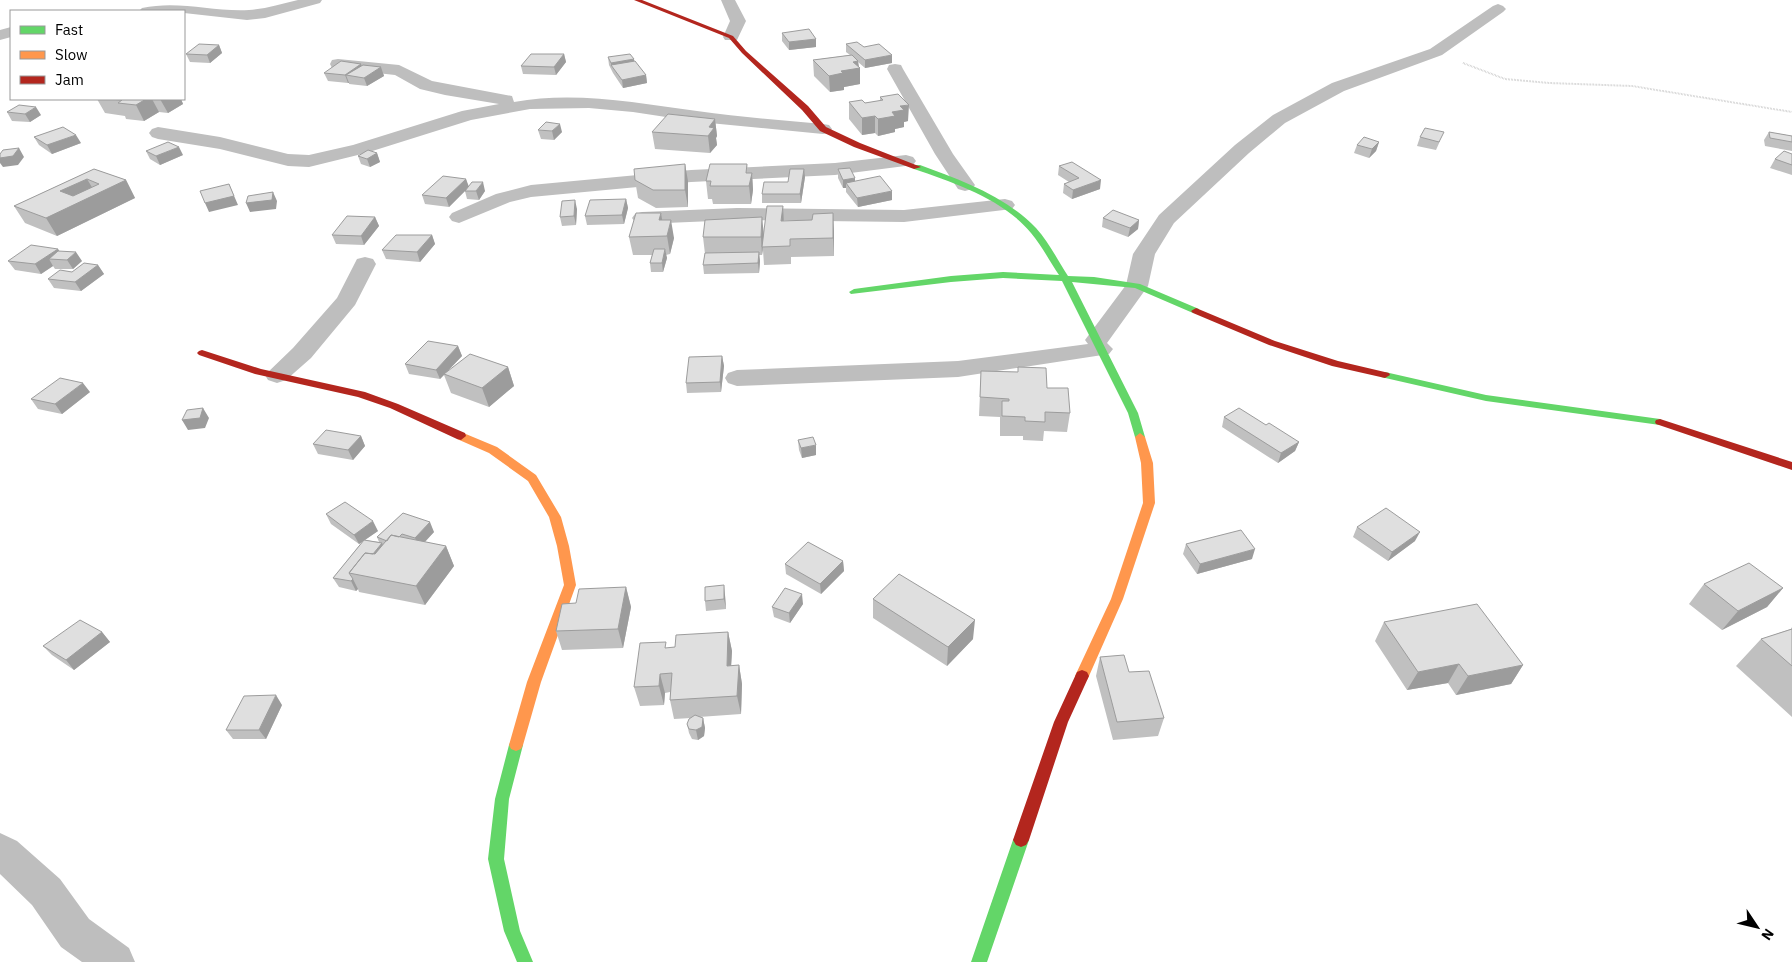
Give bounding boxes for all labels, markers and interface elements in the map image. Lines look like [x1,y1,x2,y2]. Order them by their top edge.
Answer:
legend [10,10,185,100]
text: Fast [55,20,83,39]
text: Slow [55,45,88,64]
text: Jam [55,70,84,89]
north arrow [1732,902,1782,952]
text: N [1757,925,1778,944]

